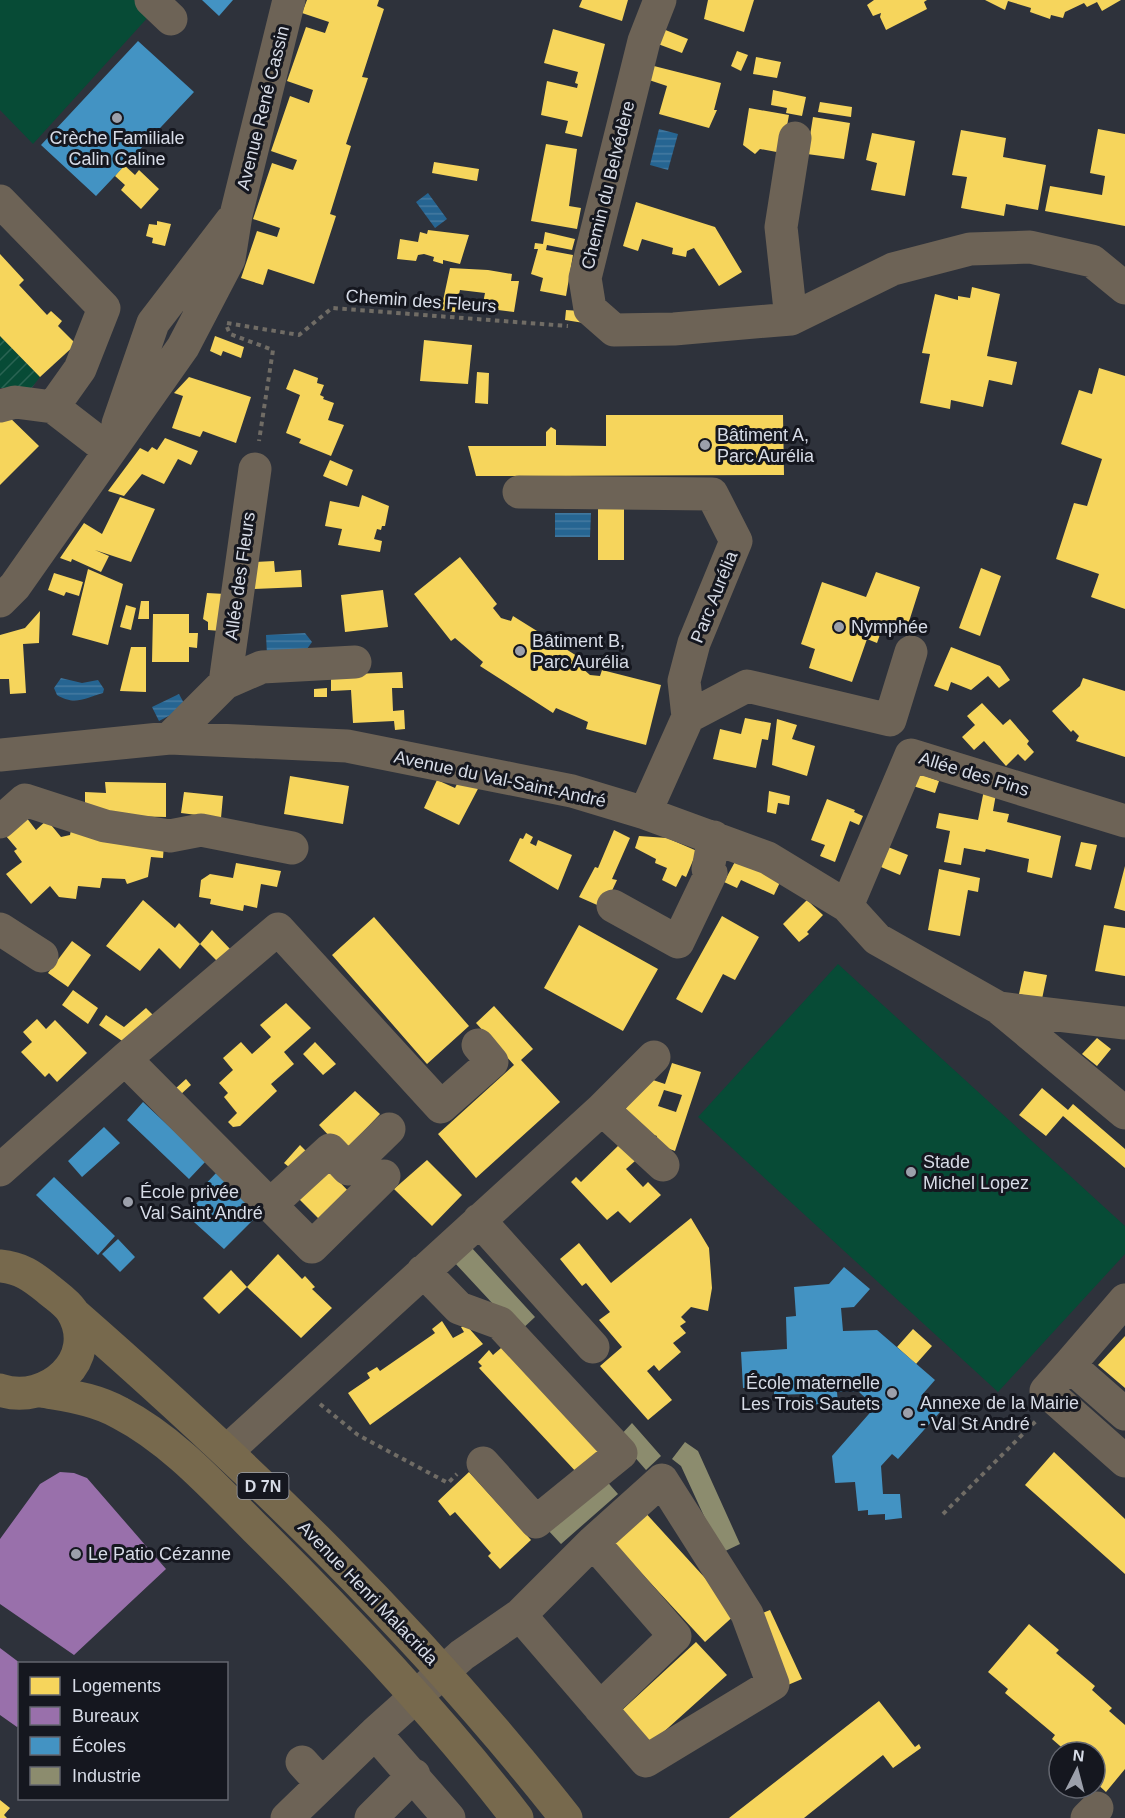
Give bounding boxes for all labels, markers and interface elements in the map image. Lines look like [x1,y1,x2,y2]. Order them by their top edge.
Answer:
street label: Avenue René Cassin [233,24,293,192]
street label: Chemin du Belvédère [577,99,639,271]
marker: Crèche Familiale Calin Caline [110,111,124,125]
place label: Crèche Familiale Calin Caline [49,128,185,169]
street label: Chemin des Fleurs [345,286,497,316]
place label: Bâtiment A, Parc Aurélia [717,425,815,466]
marker: Bâtiment A, Parc Aurélia [698,438,712,452]
street label: Allée des Fleurs [221,511,259,641]
street label: Parc Aurélia [687,547,742,646]
place label: Nymphée [851,617,928,637]
marker: Nymphée [832,620,846,634]
place label: Bâtiment B, Parc Aurélia [532,631,630,672]
marker: Bâtiment B, Parc Aurélia [513,644,527,658]
street label: Avenue du Val-Saint-André [392,747,608,811]
street label: Allée des Pins [917,748,1031,800]
place label: Stade Michel Lopez [923,1152,1029,1193]
marker: Stade Michel Lopez [904,1165,918,1179]
place label: École privée Val Saint André [140,1182,263,1223]
marker: École privée Val Saint André [121,1195,135,1209]
place label: École maternelle Les Trois Sautets [741,1373,880,1414]
marker: École maternelle Les Trois Sautets [885,1386,899,1400]
place label: Annexe de la Mairie - Val St André [920,1393,1079,1434]
marker: Annexe de la Mairie - Val St André [901,1406,915,1420]
road number: D 7N [238,1473,288,1499]
street label: Avenue Henri Malacrida [294,1517,442,1670]
place label: Le Patio Cézanne [88,1544,231,1564]
marker: Le Patio Cézanne [69,1547,83,1561]
legend [18,1662,228,1800]
text: Logements [72,1676,161,1696]
text: Bureaux [72,1706,139,1726]
text: Écoles [72,1736,126,1756]
north arrow [1047,1740,1107,1800]
text: N [1072,1747,1085,1765]
text: Industrie [72,1766,141,1786]

